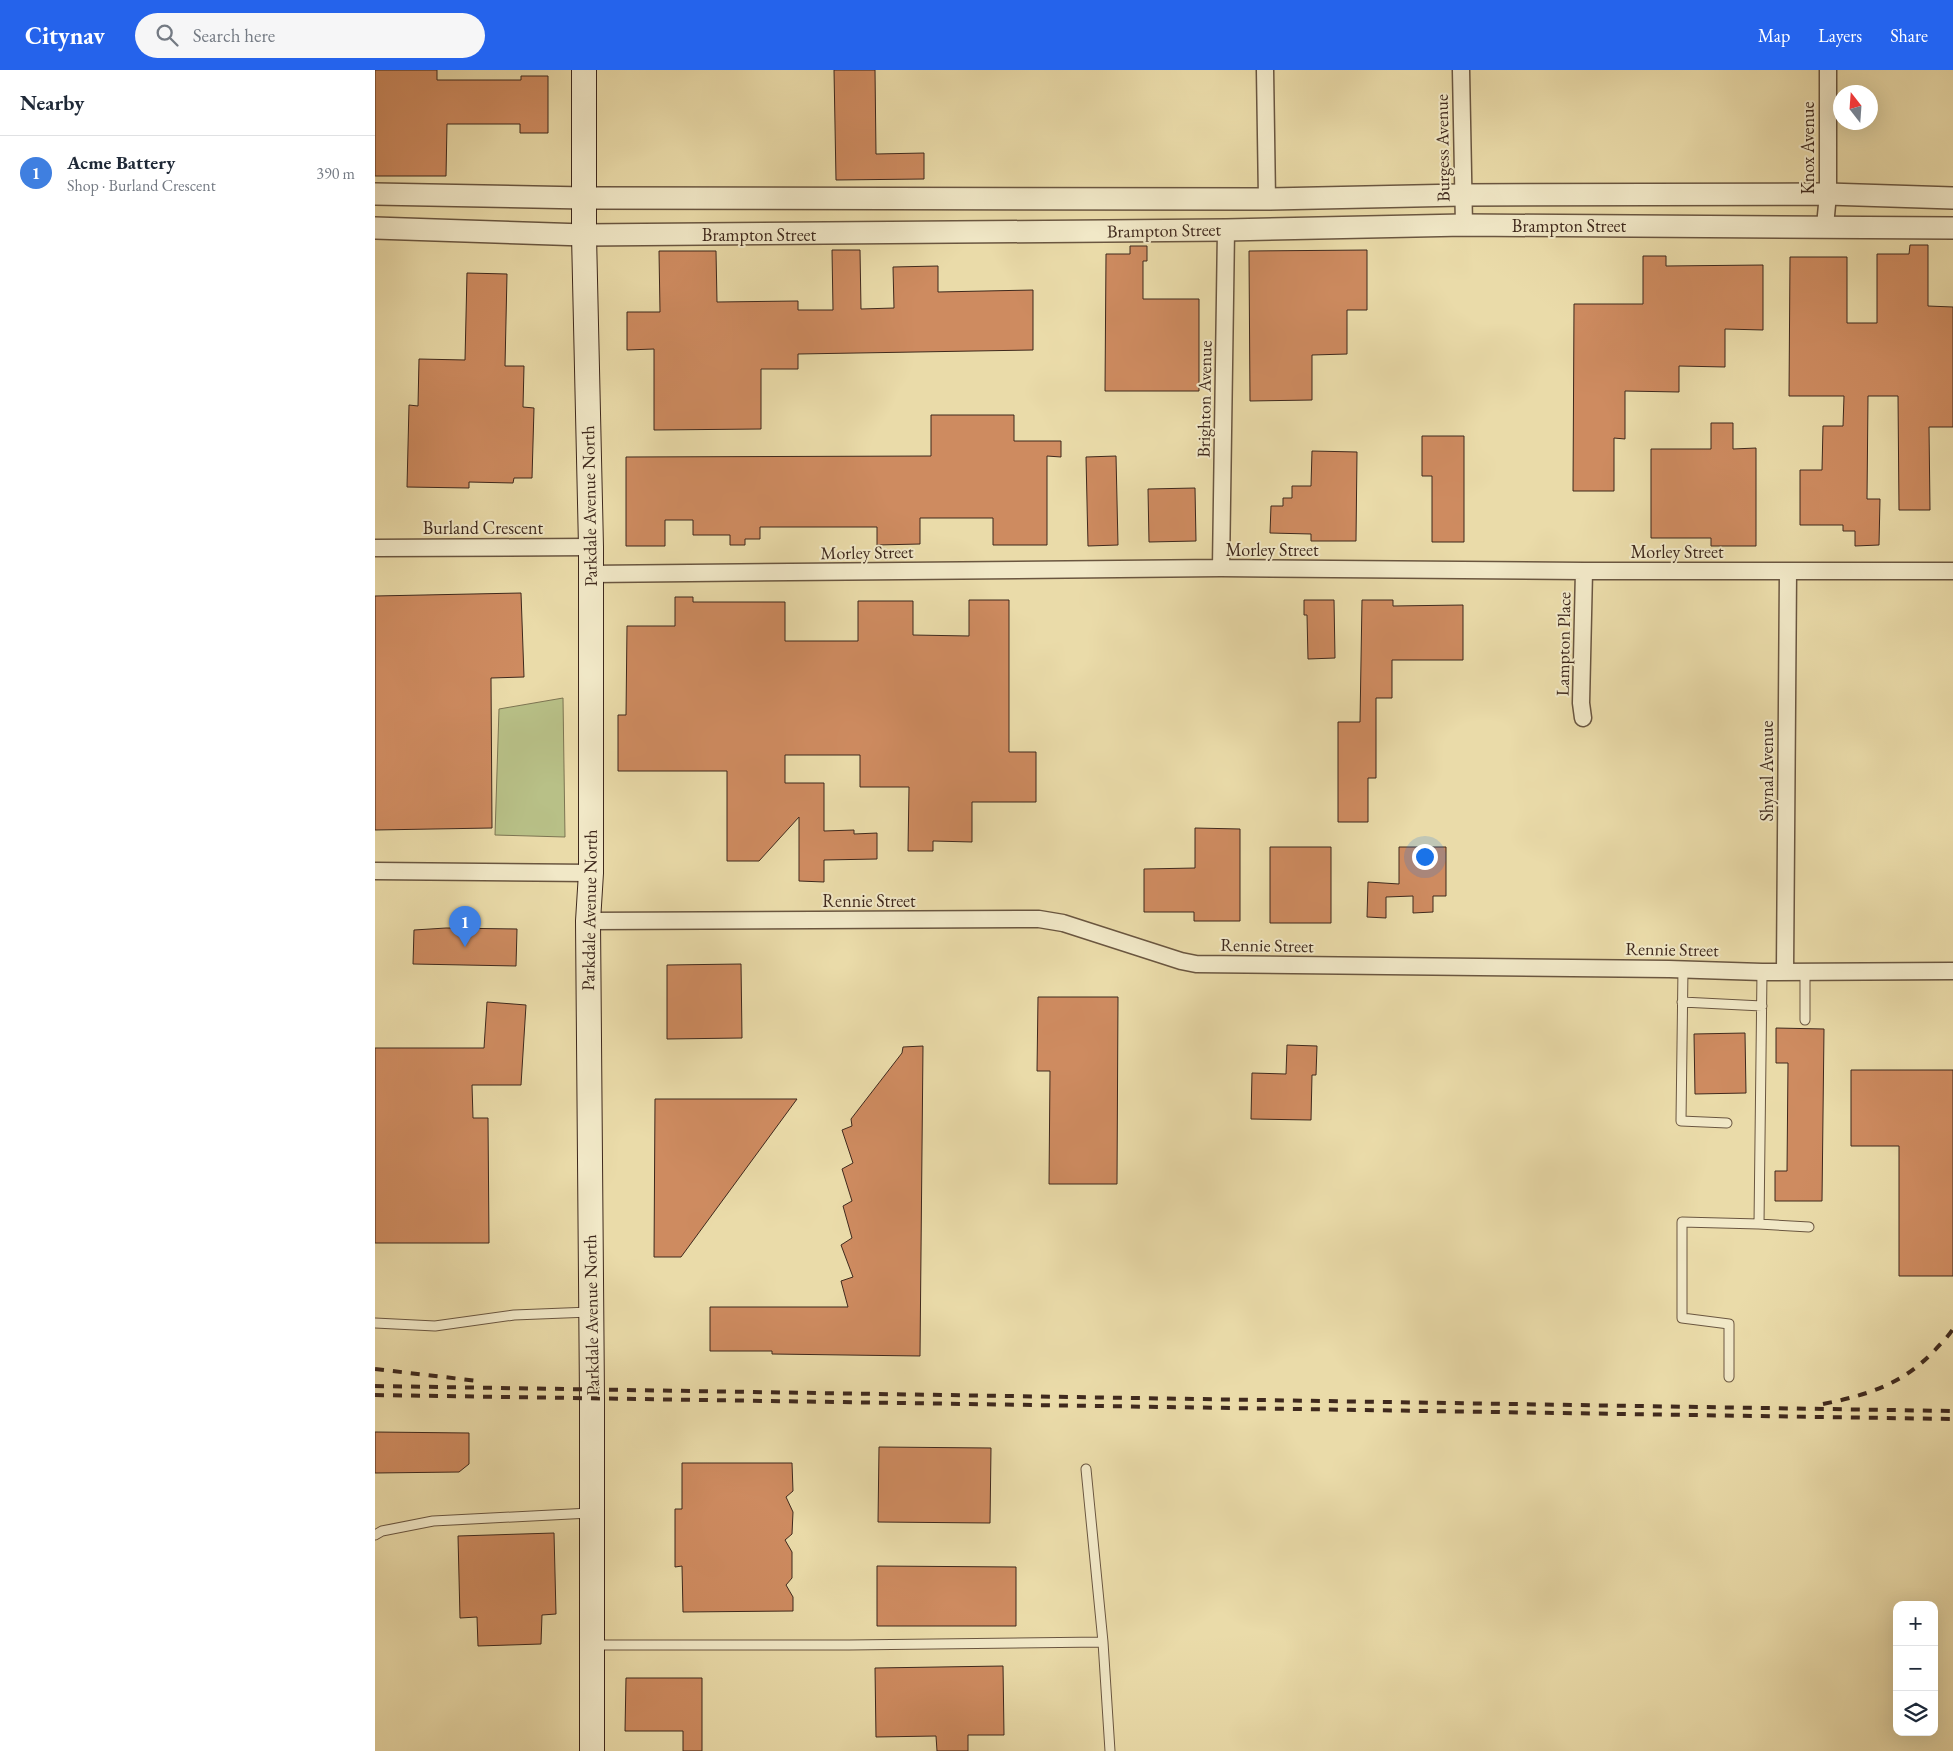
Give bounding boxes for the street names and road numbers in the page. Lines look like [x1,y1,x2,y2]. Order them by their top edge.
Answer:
street label: Burgess Avenue [1430,94,1454,202]
street label: Knox Avenue [1796,101,1819,195]
street label: Brampton Street [1512,214,1627,237]
street label: Brampton Street [1107,217,1222,242]
street label: Brampton Street [702,223,817,246]
street label: Brighton Avenue [1191,340,1217,458]
street label: Parkdale Avenue North [576,425,602,587]
street label: Burland Crescent [423,516,544,539]
street label: Morley Street [1225,538,1319,561]
street label: Morley Street [820,540,914,564]
street label: Morley Street [1630,540,1724,563]
street label: Lampton Place [1551,592,1575,696]
street label: Shynal Avenue [1755,720,1778,822]
street label: Parkdale Avenue North [576,829,602,991]
street label: Rennie Street [822,889,916,912]
street label: Rennie Street [1220,933,1314,957]
street label: Rennie Street [1625,937,1719,961]
street label: Parkdale Avenue North [578,1234,604,1396]

